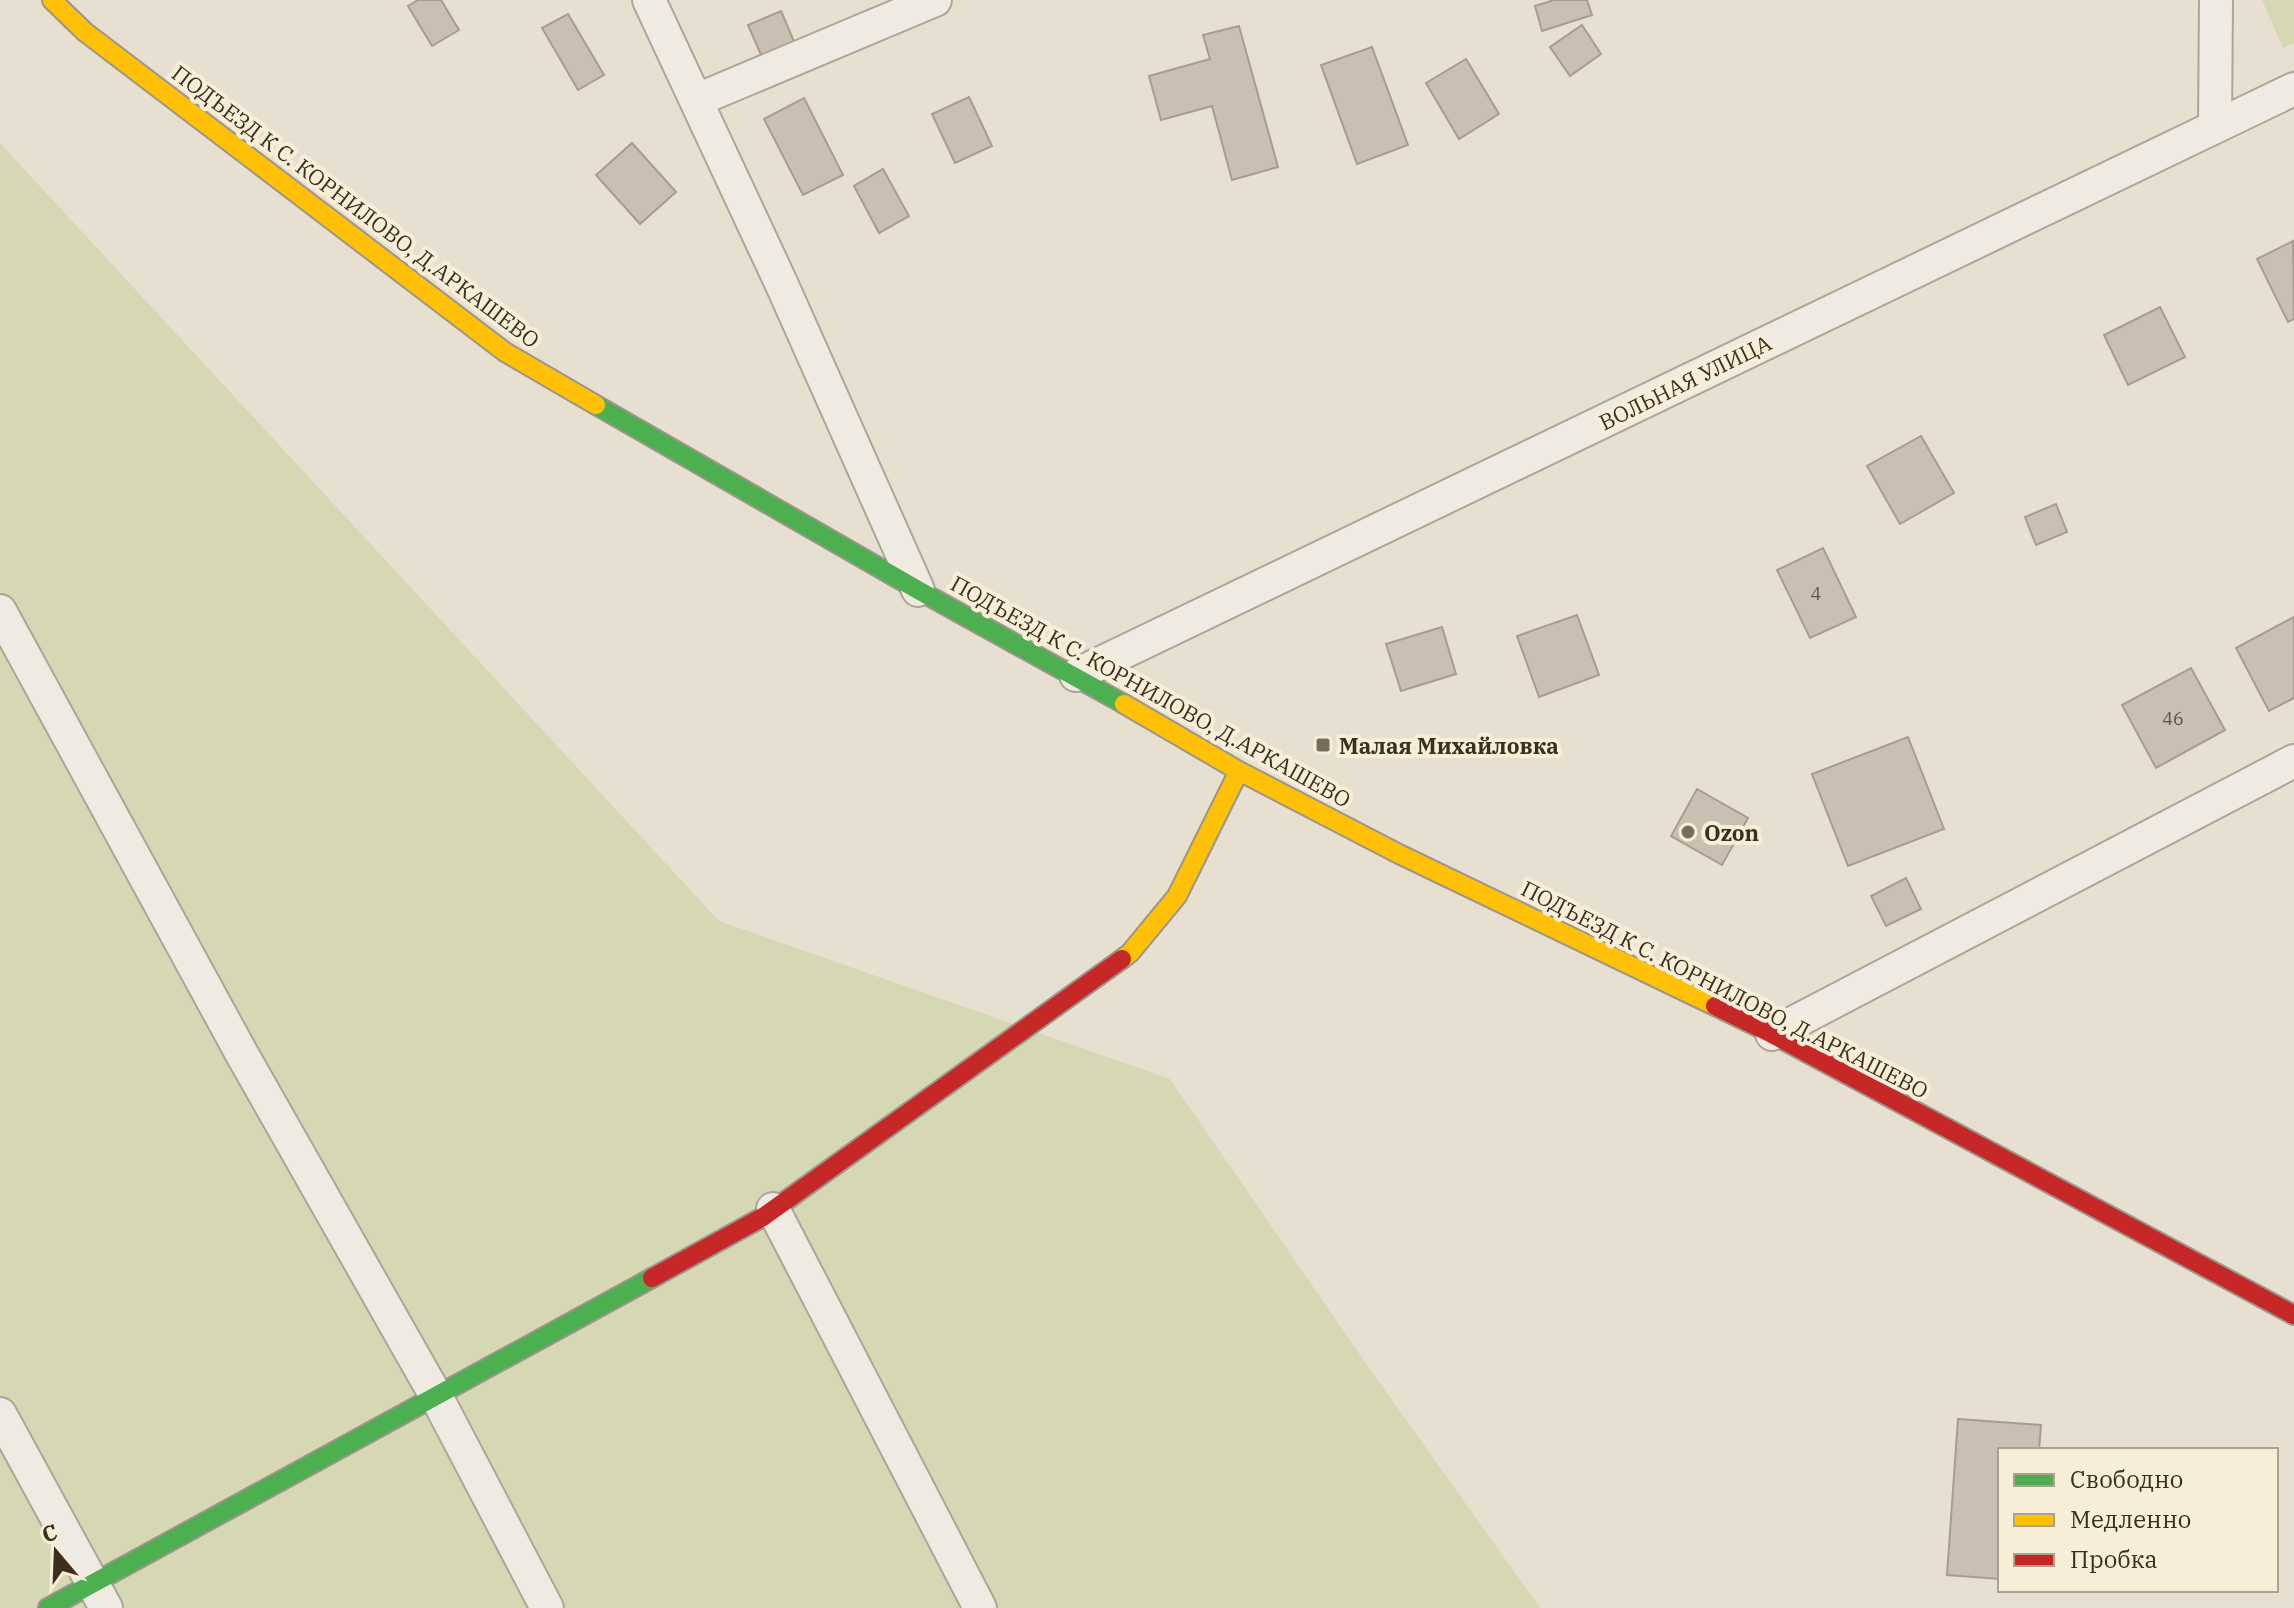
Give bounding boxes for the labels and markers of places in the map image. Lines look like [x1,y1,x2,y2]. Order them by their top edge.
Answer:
place label: Малая Михайловка [1339,731,1559,760]
marker: Малая Михайловка [1314,736,1332,754]
place label: Ozon [1704,818,1759,847]
marker: Ozon [1679,823,1697,841]

